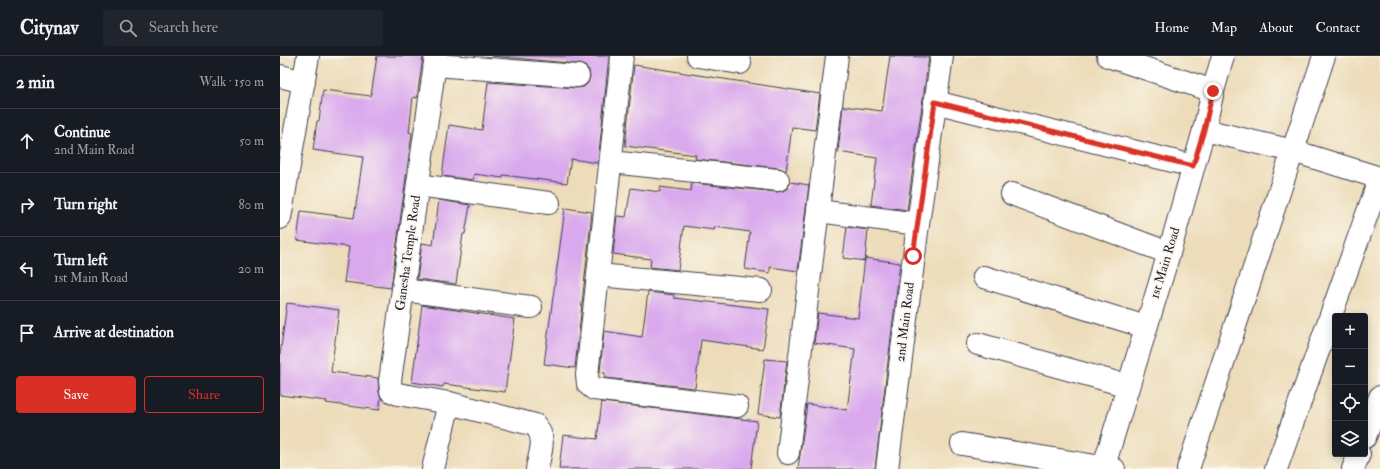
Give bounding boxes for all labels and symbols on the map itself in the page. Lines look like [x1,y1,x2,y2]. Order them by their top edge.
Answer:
route end [1204,82,1222,100]
street label: Ganesha Temple Road [392,194,425,312]
street label: 1st Main Road [1147,225,1184,301]
route start [904,247,922,265]
street label: 2nd Main Road [892,281,918,363]

